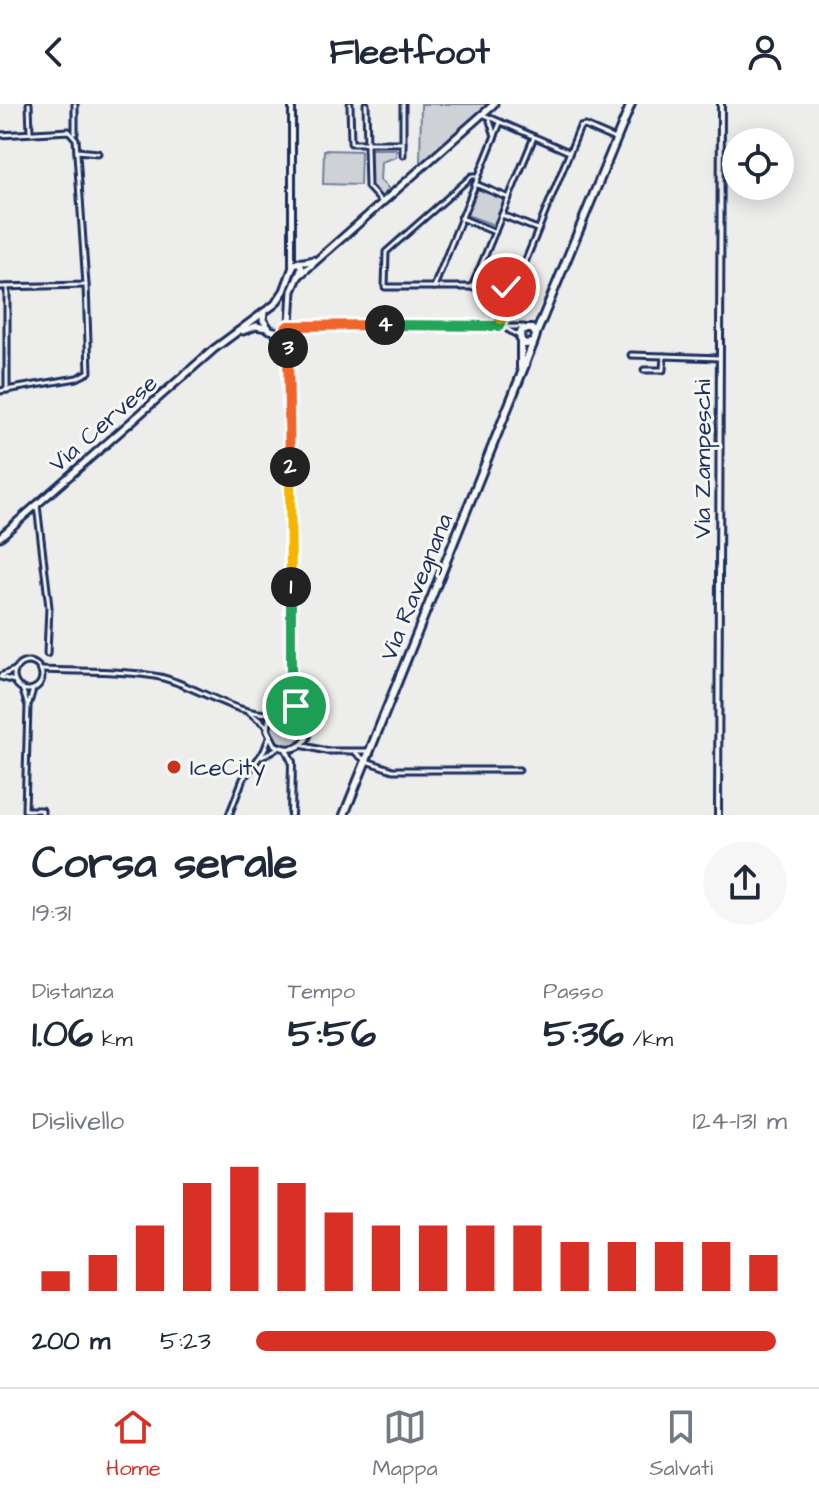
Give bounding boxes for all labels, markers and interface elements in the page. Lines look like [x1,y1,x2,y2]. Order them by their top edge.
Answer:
text: Fleetfoot [329,27,490,78]
icon: back [32,30,76,74]
icon: person [743,30,787,74]
map controls [722,128,794,200]
button: locate [722,128,794,200]
pin [472,253,540,321]
icon: check [484,265,528,309]
pin: 4 [365,305,405,345]
text: 4 [378,309,392,340]
pin: 3 [268,328,308,368]
text: 3 [282,332,294,363]
street label: Via Cervese [42,367,165,481]
street label: Via Zampeschi [686,379,720,539]
pin: 2 [270,447,310,487]
text: 2 [284,451,296,482]
street label: Via Ravegnana [372,509,463,666]
pin: 1 [271,567,311,607]
text: 1 [290,571,292,602]
pin [262,672,330,740]
icon: arrive [274,684,318,728]
place label: IceCity [190,751,265,786]
marker: IceCity [165,758,183,776]
text: Corsa serale [32,834,298,895]
button: share [703,841,787,925]
text: 19:31 [32,895,71,931]
text: Distanza [32,976,114,1007]
text: Tempo [288,976,355,1007]
text: Passo [543,976,603,1007]
text: 1.06 [32,1007,93,1062]
text: 5:56 [288,1007,376,1062]
text: 5:36 [543,1007,624,1062]
text: km [93,1024,133,1055]
text: /km [624,1024,673,1055]
text: Dislivello [32,1103,124,1139]
text: 124–131 m [692,1103,787,1139]
text: 200 m [32,1323,110,1359]
text: 5:23 [160,1323,211,1359]
tab: Home [106,1405,161,1484]
tab: Mappa [373,1405,438,1484]
tab: Salvati [649,1405,713,1484]

